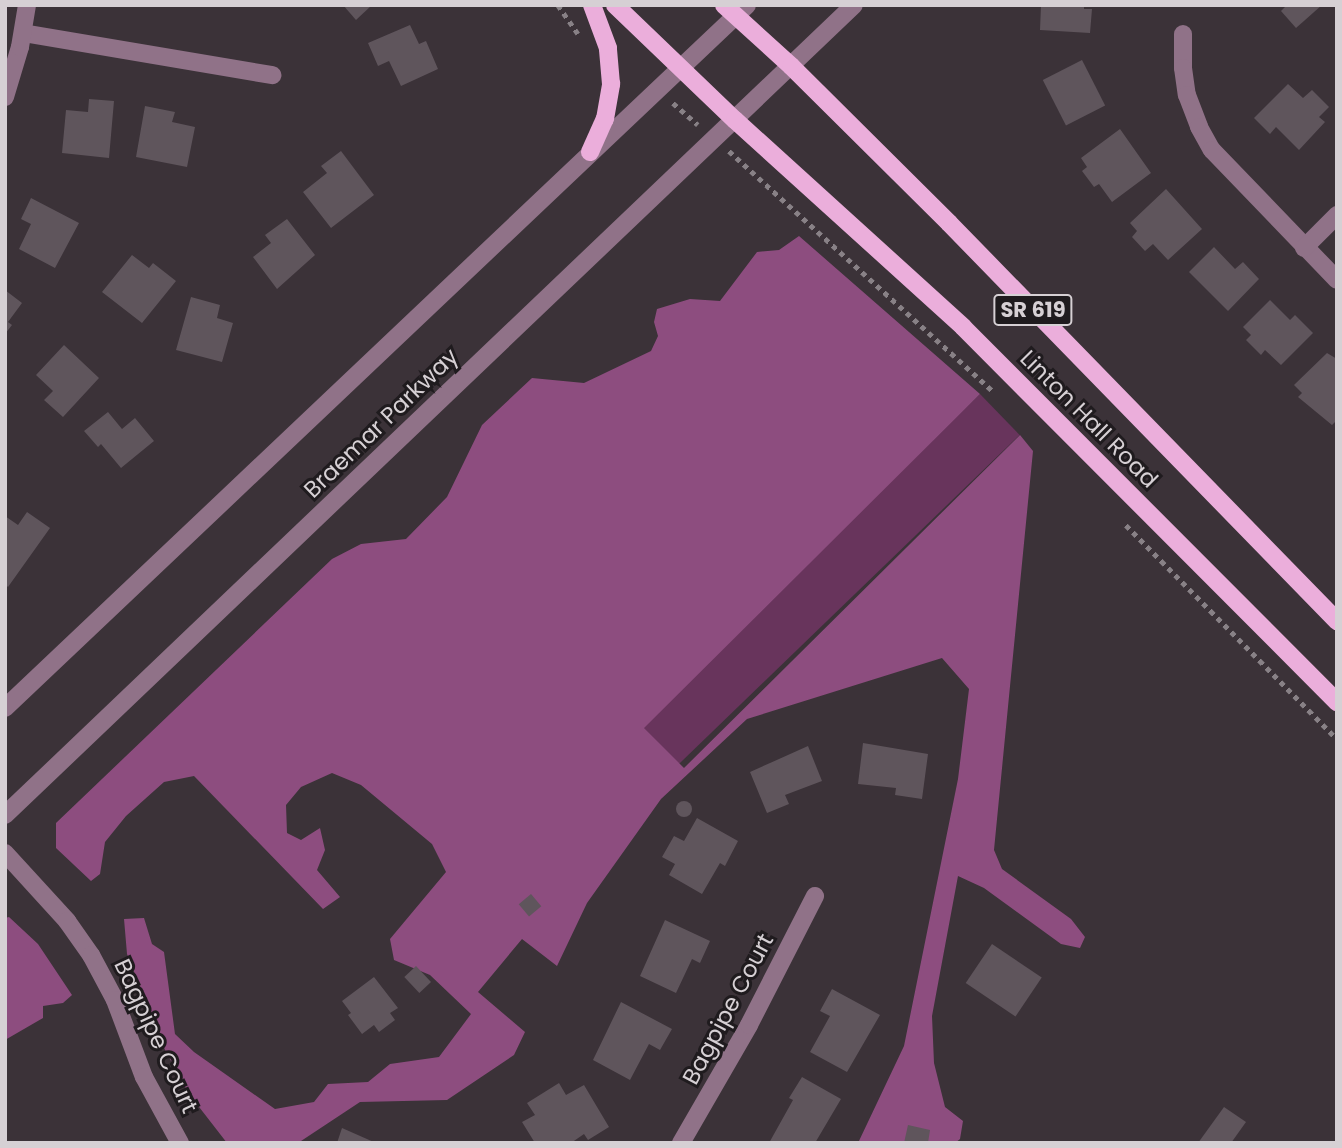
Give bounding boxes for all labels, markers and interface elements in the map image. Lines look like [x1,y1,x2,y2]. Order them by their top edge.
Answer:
road number: SR 619 [993,292,1073,328]
street label: Braemar Parkway [298,343,464,503]
street label: Linton Hall Road [1015,345,1163,493]
street label: Bagpipe Court [677,929,779,1089]
street label: Bagpipe Court [108,955,204,1117]

